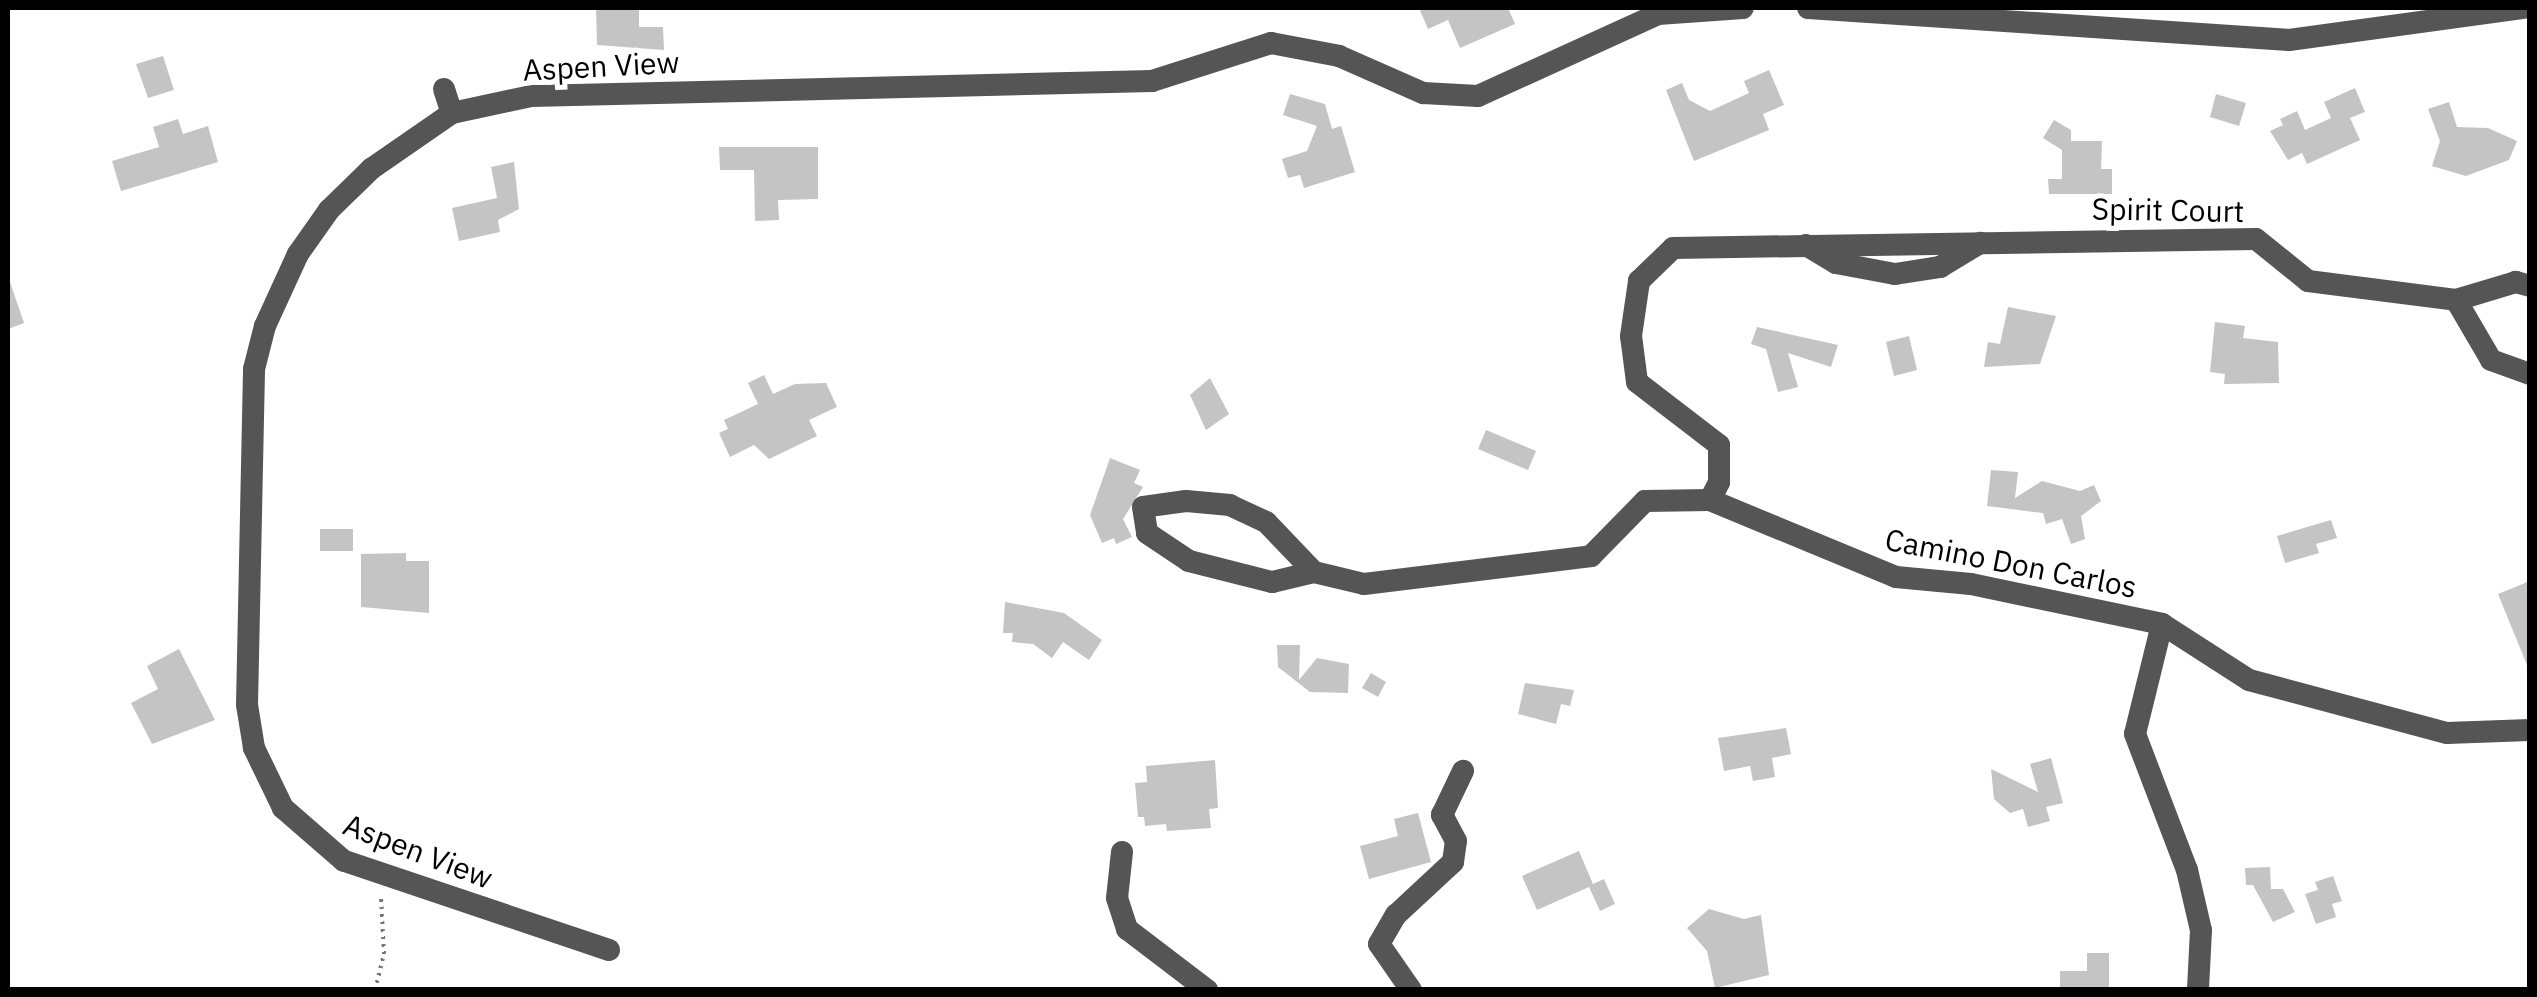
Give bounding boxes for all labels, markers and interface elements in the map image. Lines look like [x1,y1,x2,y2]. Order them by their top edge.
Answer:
street label: Aspen View [522,44,680,88]
street label: Spirit Court [2091,191,2245,229]
street label: Camino Don Carlos [1882,521,2140,605]
street label: Aspen View [338,806,498,896]

